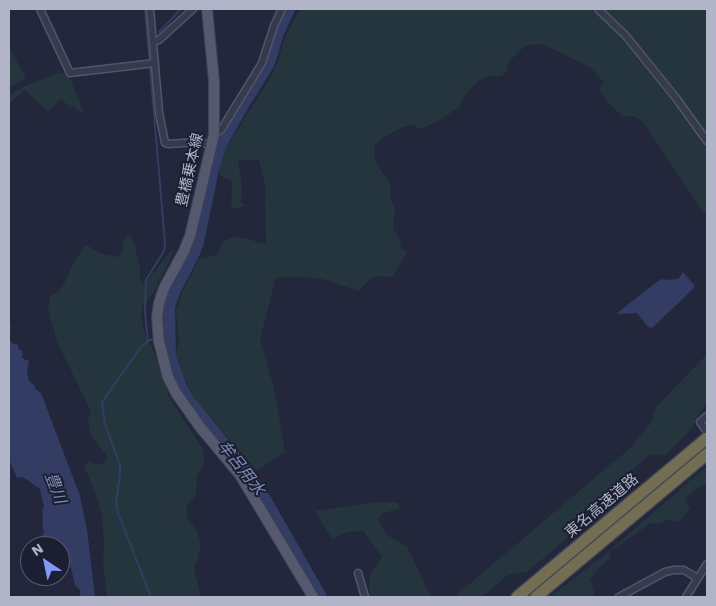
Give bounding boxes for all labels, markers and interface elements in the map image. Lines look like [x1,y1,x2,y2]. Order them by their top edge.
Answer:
street label: 豊橋乗本線 [173,131,207,209]
water label: 牟呂用水 [214,437,268,499]
water label: 豊川 [40,470,70,506]
street label: 東名高速道路 [562,470,642,542]
north arrow [20,536,70,586]
text: N [28,540,46,559]

